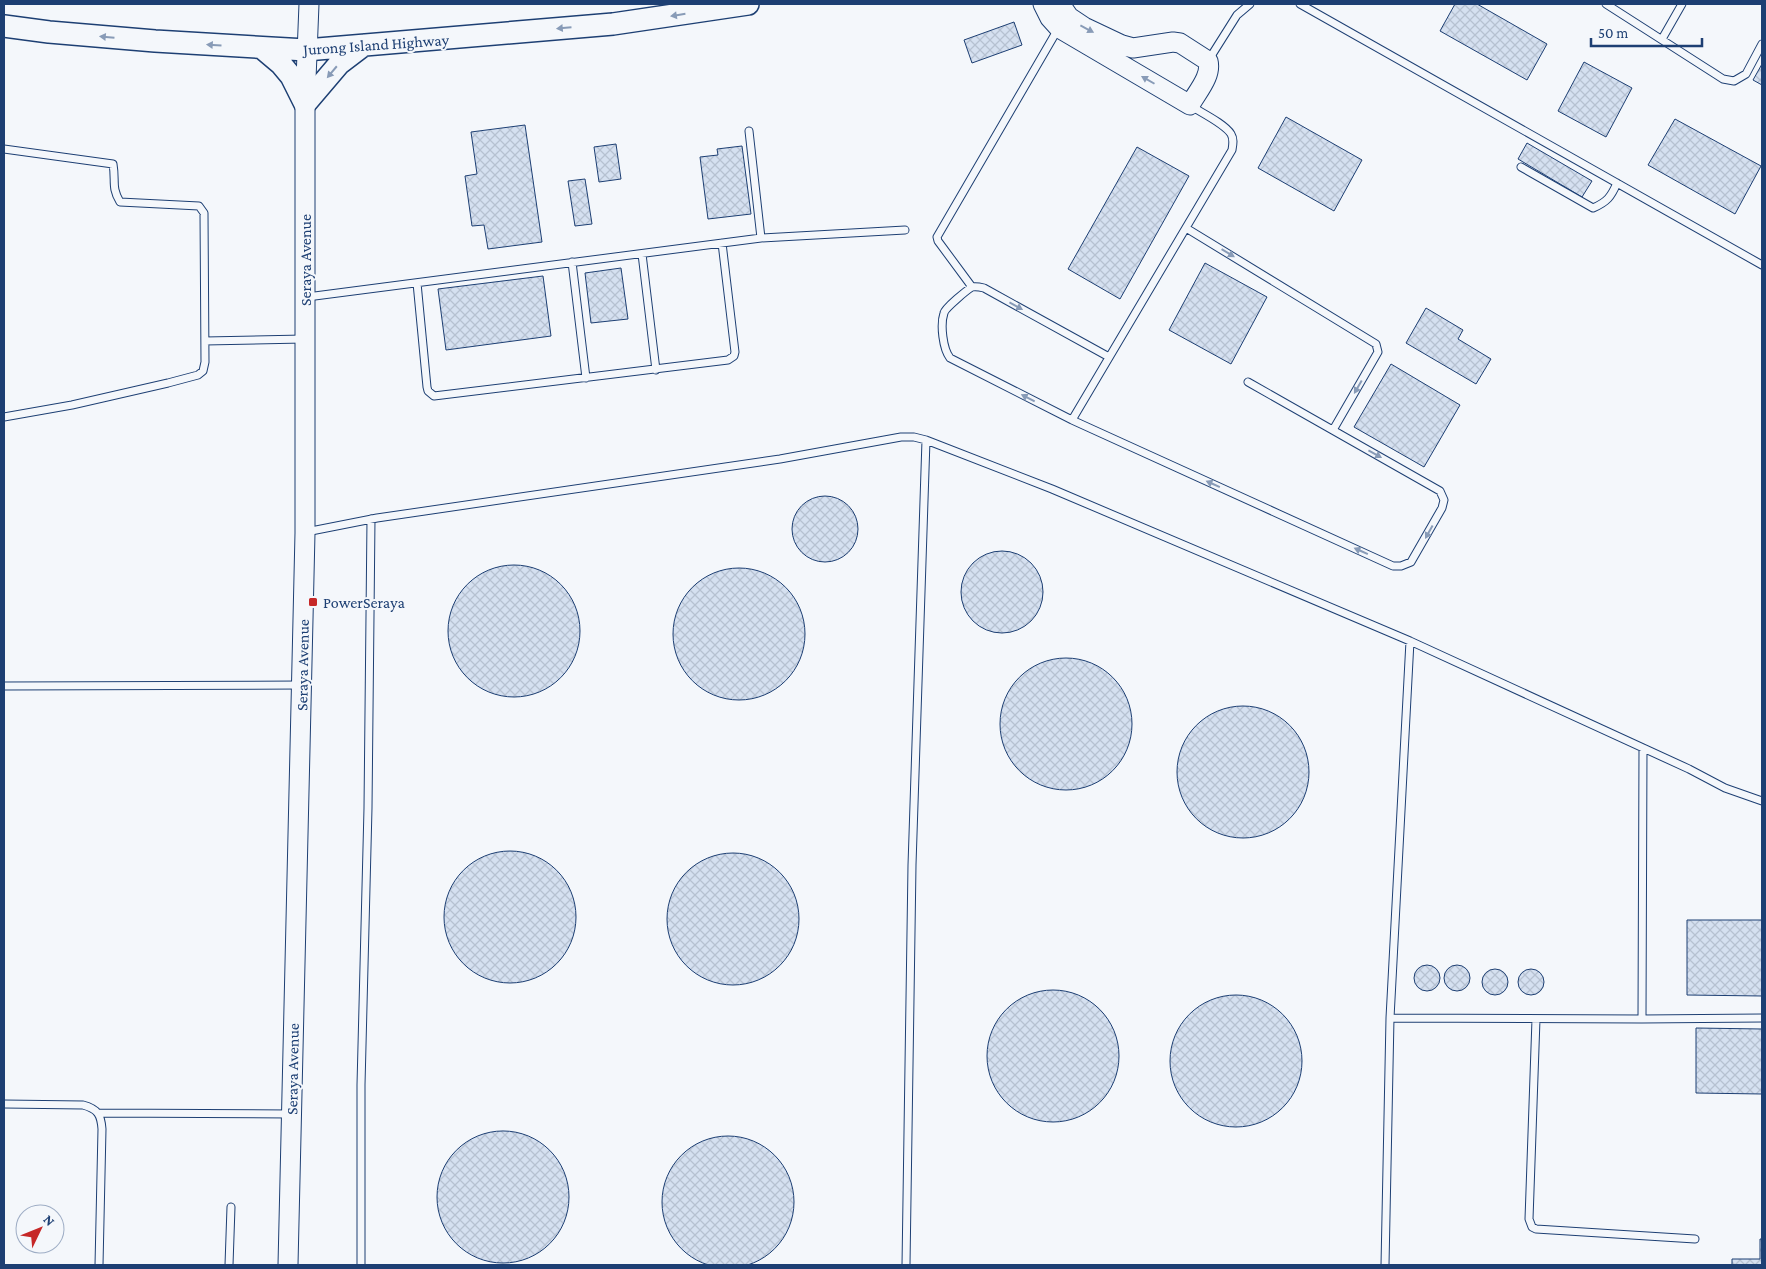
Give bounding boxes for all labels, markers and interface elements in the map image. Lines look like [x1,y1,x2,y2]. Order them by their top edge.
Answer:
one-way arrow [670,11,686,19]
scale bar [1591,15,1702,47]
one-way arrow [556,25,572,33]
one-way arrow [1080,25,1095,33]
text: 50 m [1598,25,1628,41]
street label: Jurong Island Highway [301,31,450,59]
one-way arrow [98,33,114,41]
one-way arrow [205,40,221,48]
one-way arrow [327,66,338,78]
one-way arrow [1141,76,1154,85]
street label: Seraya Avenue [297,214,315,306]
one-way arrow [1221,249,1235,258]
one-way arrow [1009,301,1023,310]
one-way arrow [1353,381,1362,394]
one-way arrow [1021,394,1035,402]
one-way arrow [1369,449,1382,458]
one-way arrow [1206,480,1220,488]
one-way arrow [1424,525,1433,539]
one-way arrow [1354,547,1368,555]
place label: PowerSeraya [323,594,405,612]
marker: PowerSeraya [307,596,319,608]
street label: Seraya Avenue [293,619,313,711]
street label: Seraya Avenue [283,1023,303,1115]
north arrow [15,1204,65,1254]
text: N [40,1211,59,1229]

